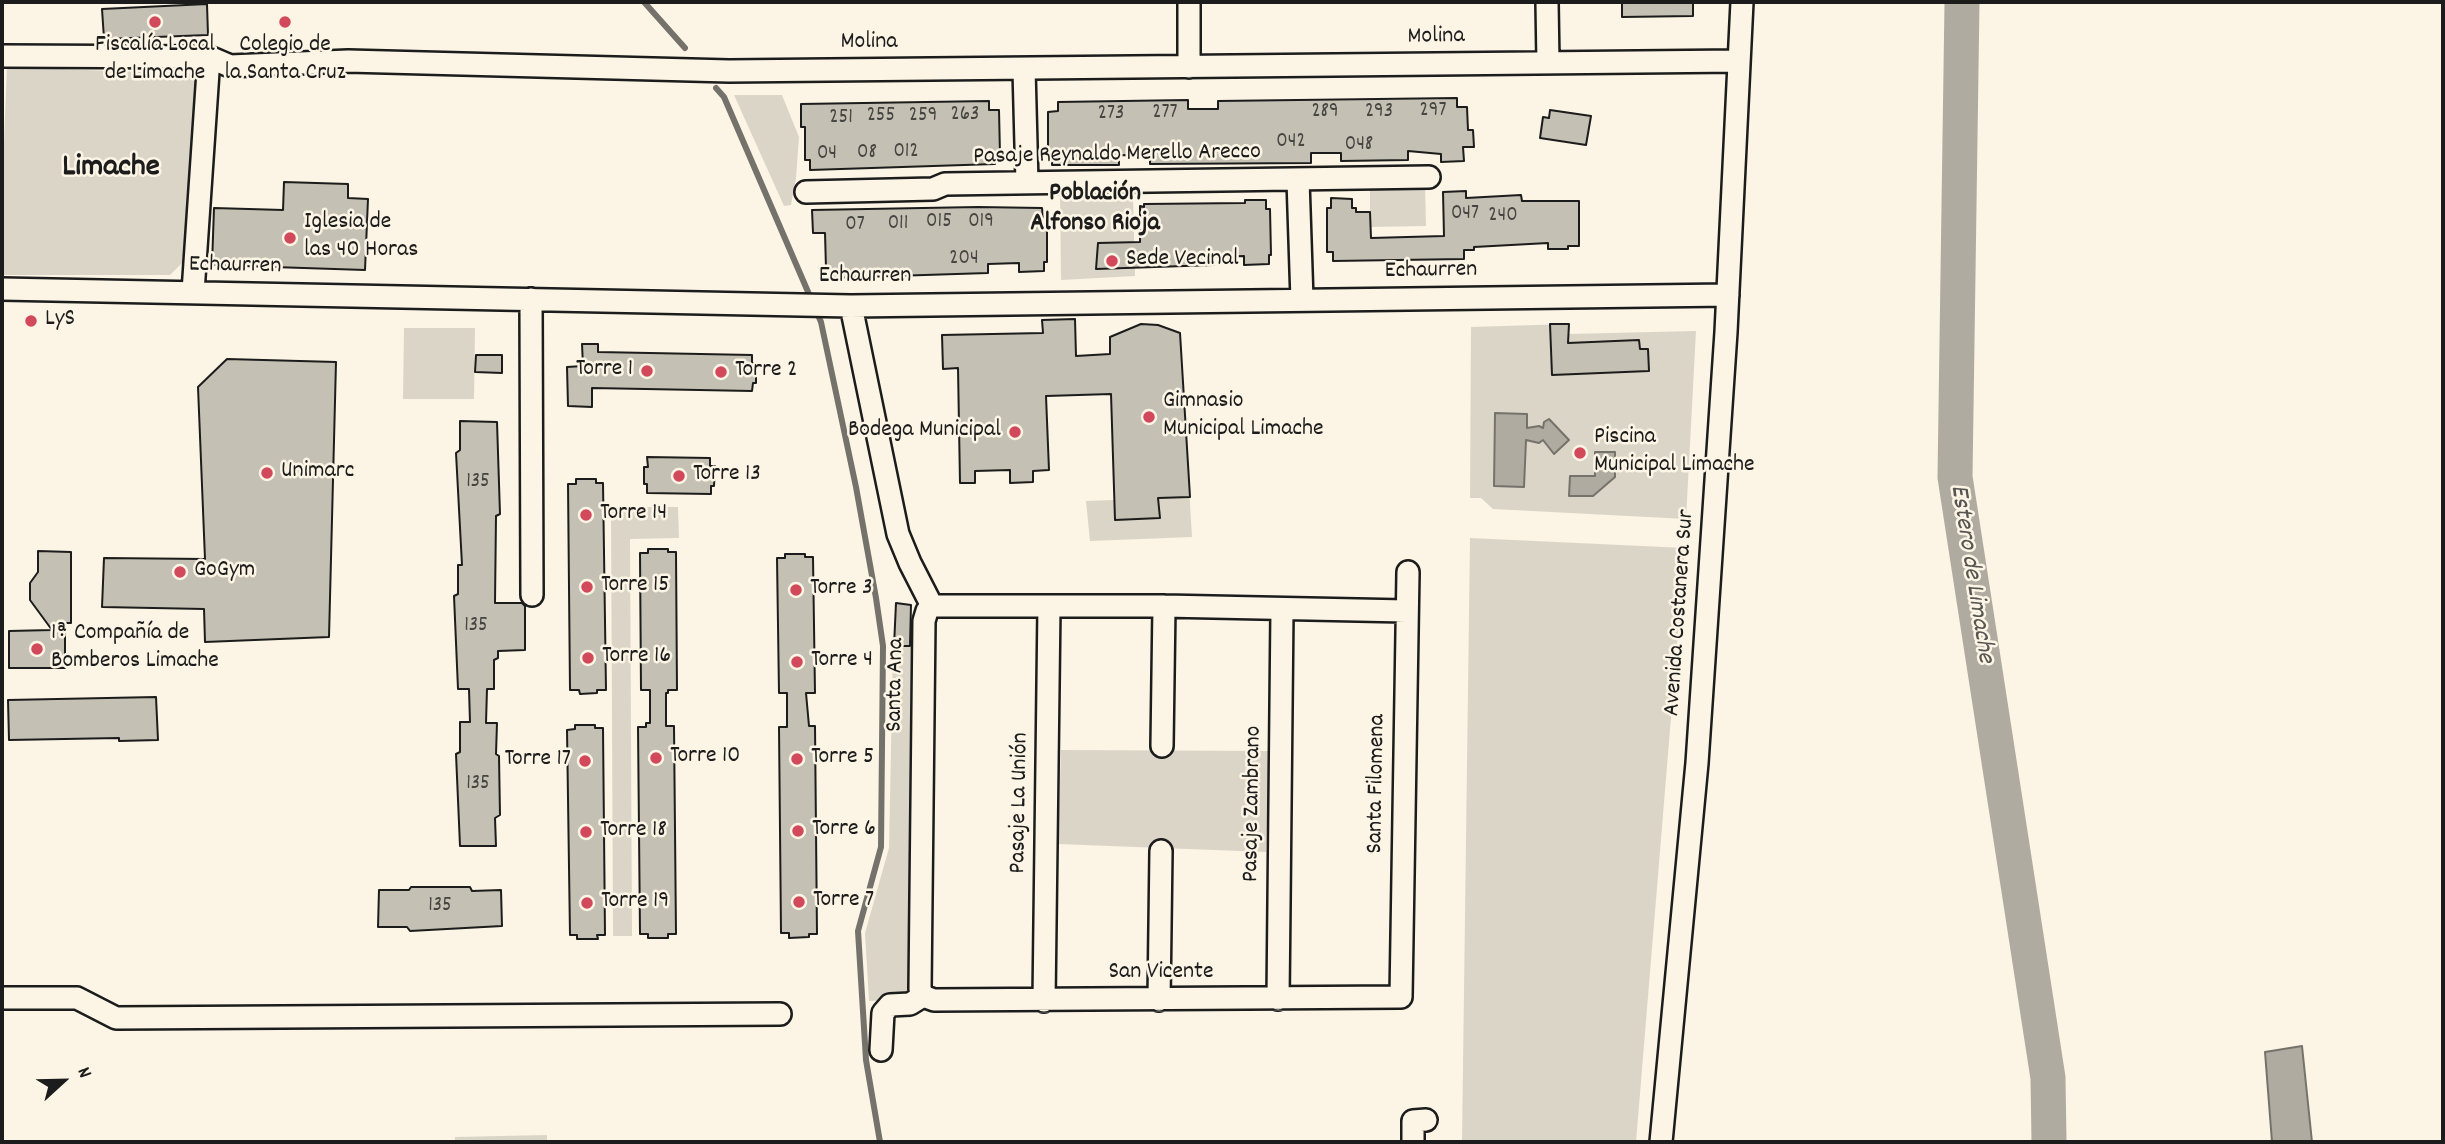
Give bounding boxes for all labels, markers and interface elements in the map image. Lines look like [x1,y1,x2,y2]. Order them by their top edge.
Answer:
marker: Fiscalía Local de Limache [147,14,163,30]
marker: Colegio de la Santa Cruz [277,14,293,30]
street label: Molina [1407,23,1465,53]
street label: Molina [840,30,898,58]
place label: Fiscalía Local de Limache [95,33,215,89]
place label: Colegio de la Santa Cruz [224,33,346,89]
house number: 297 [1420,99,1446,125]
house number: 289 [1311,100,1339,126]
house number: 293 [1365,100,1393,126]
house number: 277 [1152,101,1178,127]
house number: 273 [1098,102,1124,128]
house number: 263 [951,103,979,129]
house number: 255 [867,104,895,130]
house number: 259 [909,104,937,130]
house number: 251 [829,106,853,132]
house number: 042 [1276,130,1306,156]
house number: 048 [1345,133,1373,159]
street label: Pasaje Reynaldo Merello Arecco [973,139,1261,173]
house number: 012 [893,140,919,166]
house number: 08 [857,141,877,167]
house number: 04 [817,142,837,168]
district label: Limache [62,151,160,189]
district label: Población Alfonso Rioja [1030,179,1160,241]
house number: 047 [1451,202,1479,228]
house number: 240 [1488,204,1518,230]
place label: Iglesia de las 40 Horas [304,210,418,266]
house number: 015 [926,210,952,236]
house number: 019 [968,210,994,236]
house number: 011 [888,212,908,238]
house number: 07 [845,213,865,239]
marker: Iglesia de las 40 Horas [282,230,298,246]
house number: 204 [949,247,979,273]
place label: Sede Vecinal [1126,247,1239,275]
street label: Echaurren [188,252,282,282]
marker: Sede Vecinal [1104,253,1120,269]
street label: Echaurren [1384,257,1478,287]
street label: Echaurren [819,264,911,292]
place label: LyS [45,307,75,335]
marker: LyS [23,313,39,329]
place label: Torre 1 [576,357,633,385]
place label: Torre 2 [735,358,797,386]
marker: Torre 1 [639,363,655,379]
marker: Torre 2 [713,364,729,380]
place label: Gimnasio Municipal Limache [1163,389,1324,445]
marker: Gimnasio Municipal Limache [1141,409,1157,425]
place label: Bodega Municipal [848,418,1001,446]
marker: Bodega Municipal [1007,424,1023,440]
place label: Piscina Municipal Limache [1594,425,1755,481]
marker: Piscina Municipal Limache [1572,445,1588,461]
place label: Unimarc [281,459,354,487]
place label: Torre 13 [693,462,761,490]
marker: Unimarc [259,465,275,481]
marker: Torre 13 [671,468,687,484]
house number: 135 [466,470,490,496]
water label: Estero de Limache [1941,483,1999,665]
place label: Torre 14 [600,501,667,529]
marker: Torre 14 [578,507,594,523]
street label: Avenida Costanera Sur [1659,509,1703,717]
place label: GoGym [194,558,255,586]
marker: GoGym [172,564,188,580]
place label: Torre 15 [601,573,669,601]
place label: Torre 3 [810,576,873,604]
marker: Torre 15 [579,579,595,595]
marker: Torre 3 [788,582,804,598]
house number: 135 [464,614,488,640]
place label: 1ª Compañía de Bomberos Limache [51,621,219,677]
street label: Santa Ana [882,638,912,732]
marker: 1ª Compañía de Bomberos Limache [29,641,45,657]
place label: Torre 16 [602,644,671,672]
place label: Torre 4 [811,648,873,676]
marker: Torre 16 [580,650,596,666]
marker: Torre 4 [789,654,805,670]
street label: Santa Filomena [1362,714,1394,854]
street label: Pasaje Zambrano [1238,726,1270,882]
street label: Pasaje La Unión [1005,732,1037,874]
place label: Torre 10 [670,744,740,772]
place label: Torre 5 [811,745,874,773]
place label: Torre 17 [505,747,571,775]
marker: Torre 10 [648,750,664,766]
marker: Torre 5 [789,751,805,767]
marker: Torre 17 [577,753,593,769]
house number: 135 [466,772,490,798]
place label: Torre 6 [812,817,876,845]
place label: Torre 18 [600,818,667,846]
marker: Torre 6 [790,823,806,839]
marker: Torre 18 [578,824,594,840]
place label: Torre 7 [813,888,874,916]
place label: Torre 19 [601,889,669,917]
house number: 135 [428,894,452,920]
marker: Torre 7 [791,894,807,910]
marker: Torre 19 [579,895,595,911]
street label: San Vicente [1108,960,1214,988]
north arrow [28,1046,98,1116]
text: N [69,1064,97,1082]

